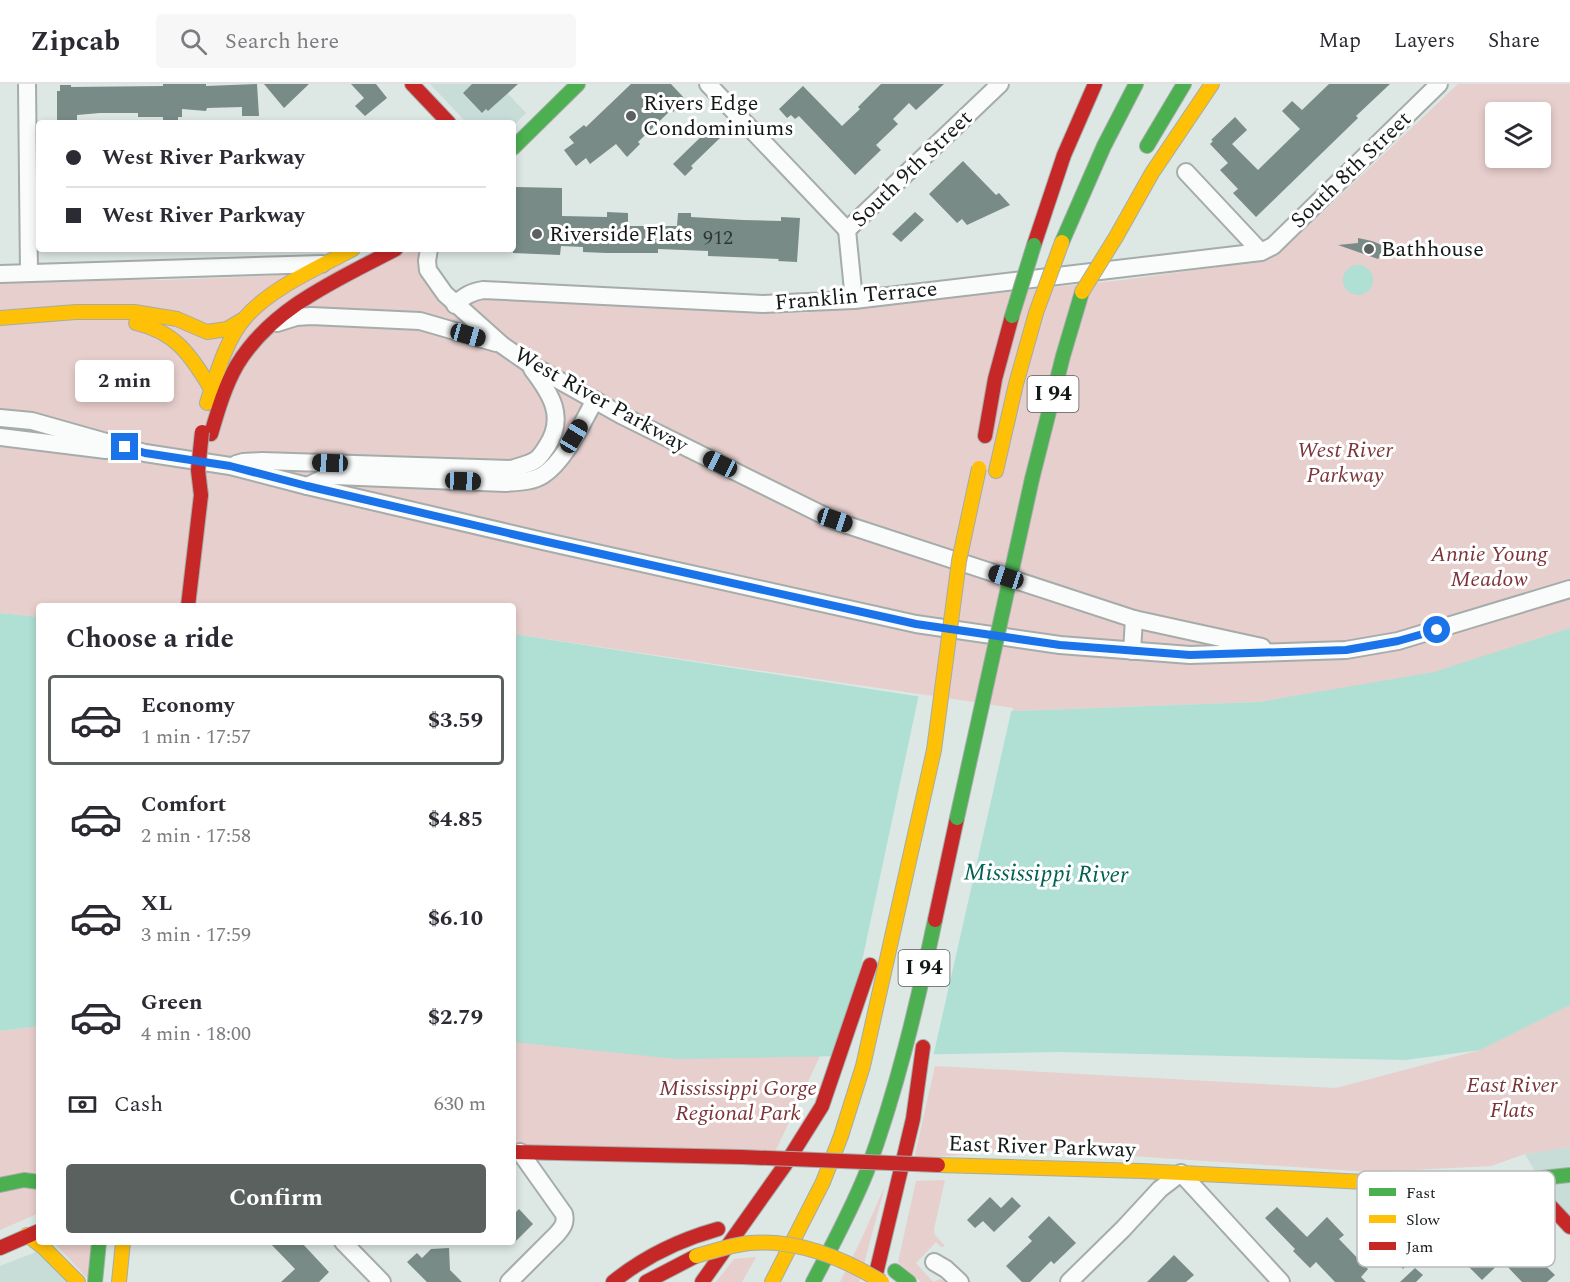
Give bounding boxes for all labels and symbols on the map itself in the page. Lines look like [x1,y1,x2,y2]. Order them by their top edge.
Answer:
place label: Rivers Edge Condominiums [643,87,794,145]
street label: South 9th Street [844,102,980,235]
street label: South 8th Street [1283,103,1419,236]
marker: Rivers Edge Condominiums [624,109,638,123]
place label: Riverside Flats [549,218,693,251]
house number: 912 [703,223,733,253]
marker: Riverside Flats [530,227,544,241]
place label: Bathhouse [1381,233,1484,266]
marker: Bathhouse [1362,242,1376,256]
street label: Franklin Terrace [773,272,939,320]
car [448,321,488,349]
street label: West River Parkway [508,338,695,462]
callout: 2 min [76,360,174,402]
road number: I 94 [1028,376,1078,412]
car [557,416,591,456]
route end [111,433,138,460]
park label: West River Parkway [1297,434,1394,492]
car [700,448,740,480]
car [312,453,348,473]
car [445,471,481,491]
car [815,506,855,534]
park label: Annie Young Meadow [1430,538,1548,596]
car [986,563,1026,591]
route start [1423,616,1450,643]
water label: Mississippi River [963,855,1129,893]
road number: I 94 [898,950,950,986]
park label: East River Flats [1466,1069,1558,1127]
park label: Mississippi Gorge Regional Park [659,1072,817,1130]
street label: East River Parkway [948,1127,1138,1167]
legend [1357,1171,1555,1267]
text: Fast [1406,1181,1436,1205]
text: Slow [1406,1208,1441,1232]
text: Jam [1406,1235,1434,1259]

